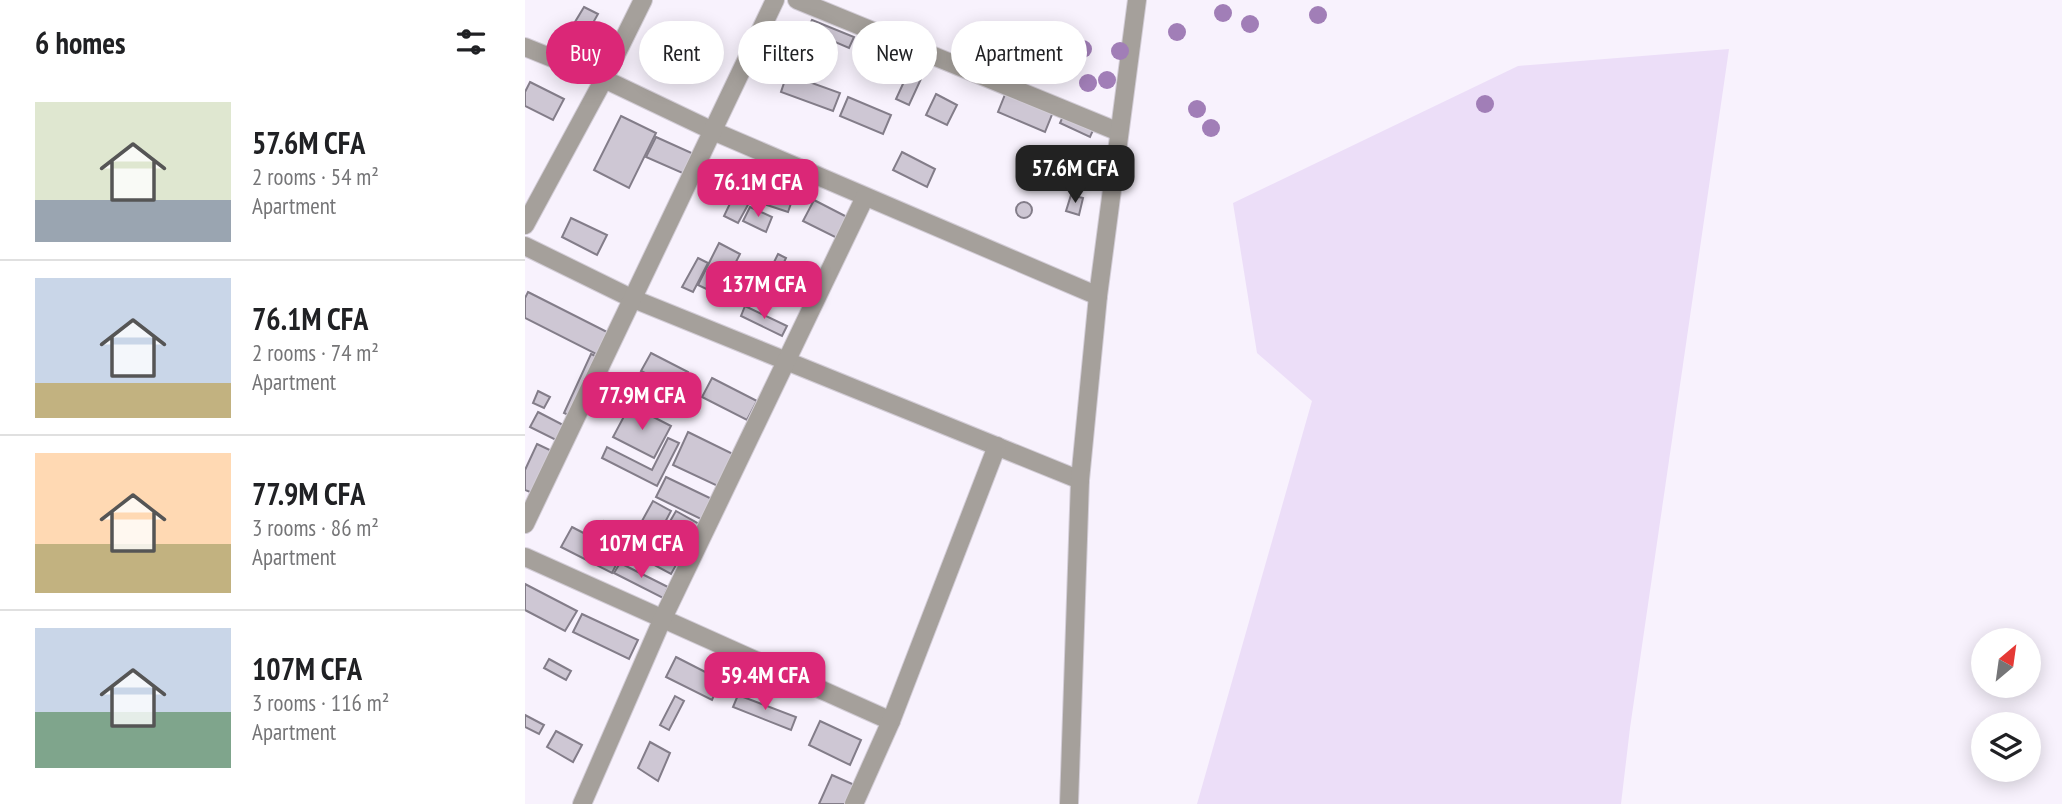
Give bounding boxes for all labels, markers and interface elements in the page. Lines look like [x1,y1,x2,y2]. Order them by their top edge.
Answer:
chip: Buy [546,21,625,84]
chip: Rent [639,21,724,84]
chip: Filters [738,21,838,84]
chip: New [852,21,937,84]
chip: Apartment [951,21,1087,84]
text: 6 homes [35,23,126,62]
icon: filters [452,23,490,61]
text: 57.6M CFA [252,123,365,162]
icon: home [91,130,175,214]
pin: 57.6M CFA [995,146,1155,205]
text: 57.6M CFA [1032,153,1118,182]
pin: 76.1M CFA [678,160,838,219]
text: 2 rooms · 54 m² [252,162,379,191]
text: 76.1M CFA [713,167,803,196]
text: Apartment [252,191,336,220]
pin: 137M CFA [692,262,836,321]
text: 137M CFA [722,269,806,298]
text: 76.1M CFA [252,299,368,338]
icon: home [91,306,175,390]
text: 2 rooms · 74 m² [252,338,379,367]
text: Apartment [252,367,336,396]
pin: 77.9M CFA [562,372,722,432]
text: 77.9M CFA [599,380,685,409]
text: 77.9M CFA [252,474,365,513]
icon: home [91,481,175,565]
text: 3 rooms · 86 m² [252,513,379,542]
pin: 107M CFA [569,520,713,580]
text: 107M CFA [599,528,683,557]
text: Apartment [252,542,336,571]
north arrow [1971,628,2041,698]
map controls [1971,628,2041,782]
text: 107M CFA [252,649,362,688]
pin: 59.4M CFA [685,652,845,712]
icon: home [91,656,175,740]
text: 59.4M CFA [720,660,810,689]
text: 3 rooms · 116 m² [252,688,389,717]
button: layers [1971,712,2041,782]
text: Apartment [252,717,336,746]

